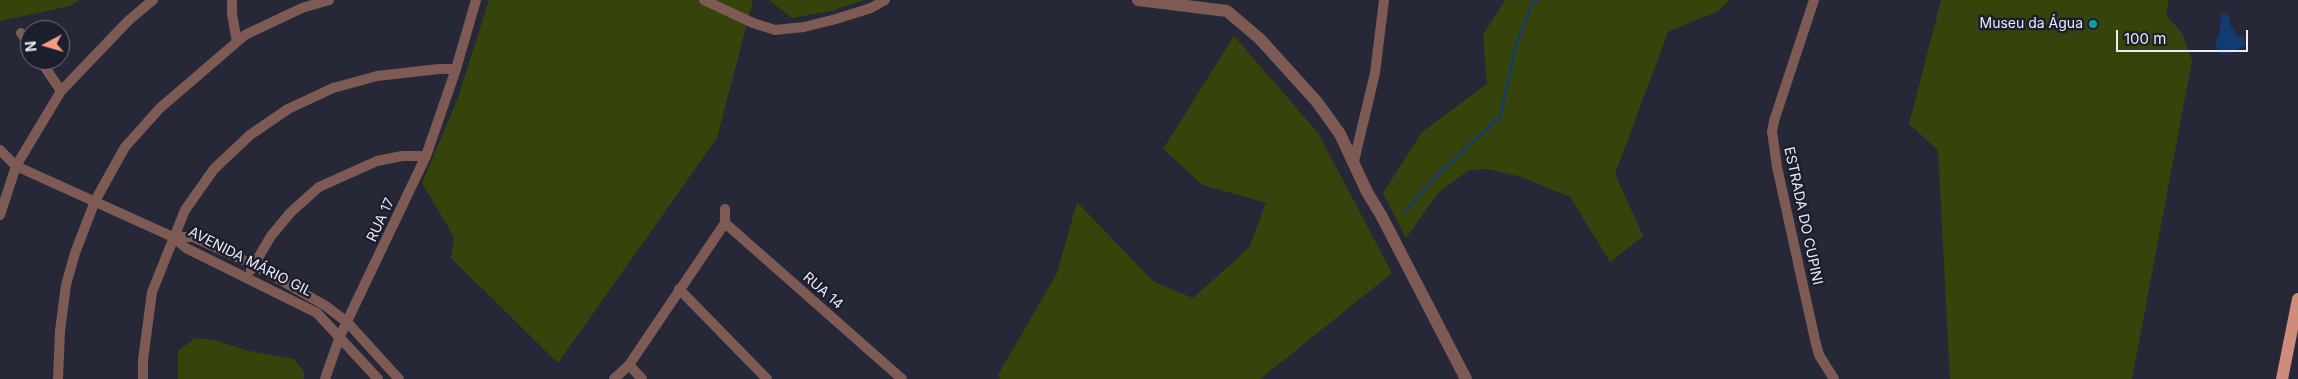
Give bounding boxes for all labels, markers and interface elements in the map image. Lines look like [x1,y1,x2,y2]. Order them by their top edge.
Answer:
place label: Museu da Água [1980,16,2083,32]
marker: Museu da Água [2087,18,2099,30]
north arrow [20,20,70,70]
scale bar [2118,20,2250,52]
text: 100 m [2124,29,2166,48]
text: N [22,40,40,53]
street label: ESTRADA DO CUPINI [1780,145,1826,287]
street label: RUA 17 [364,195,398,245]
street label: AVENIDA MÁRIO GIL [186,224,314,300]
street label: RUA 14 [800,269,846,313]

